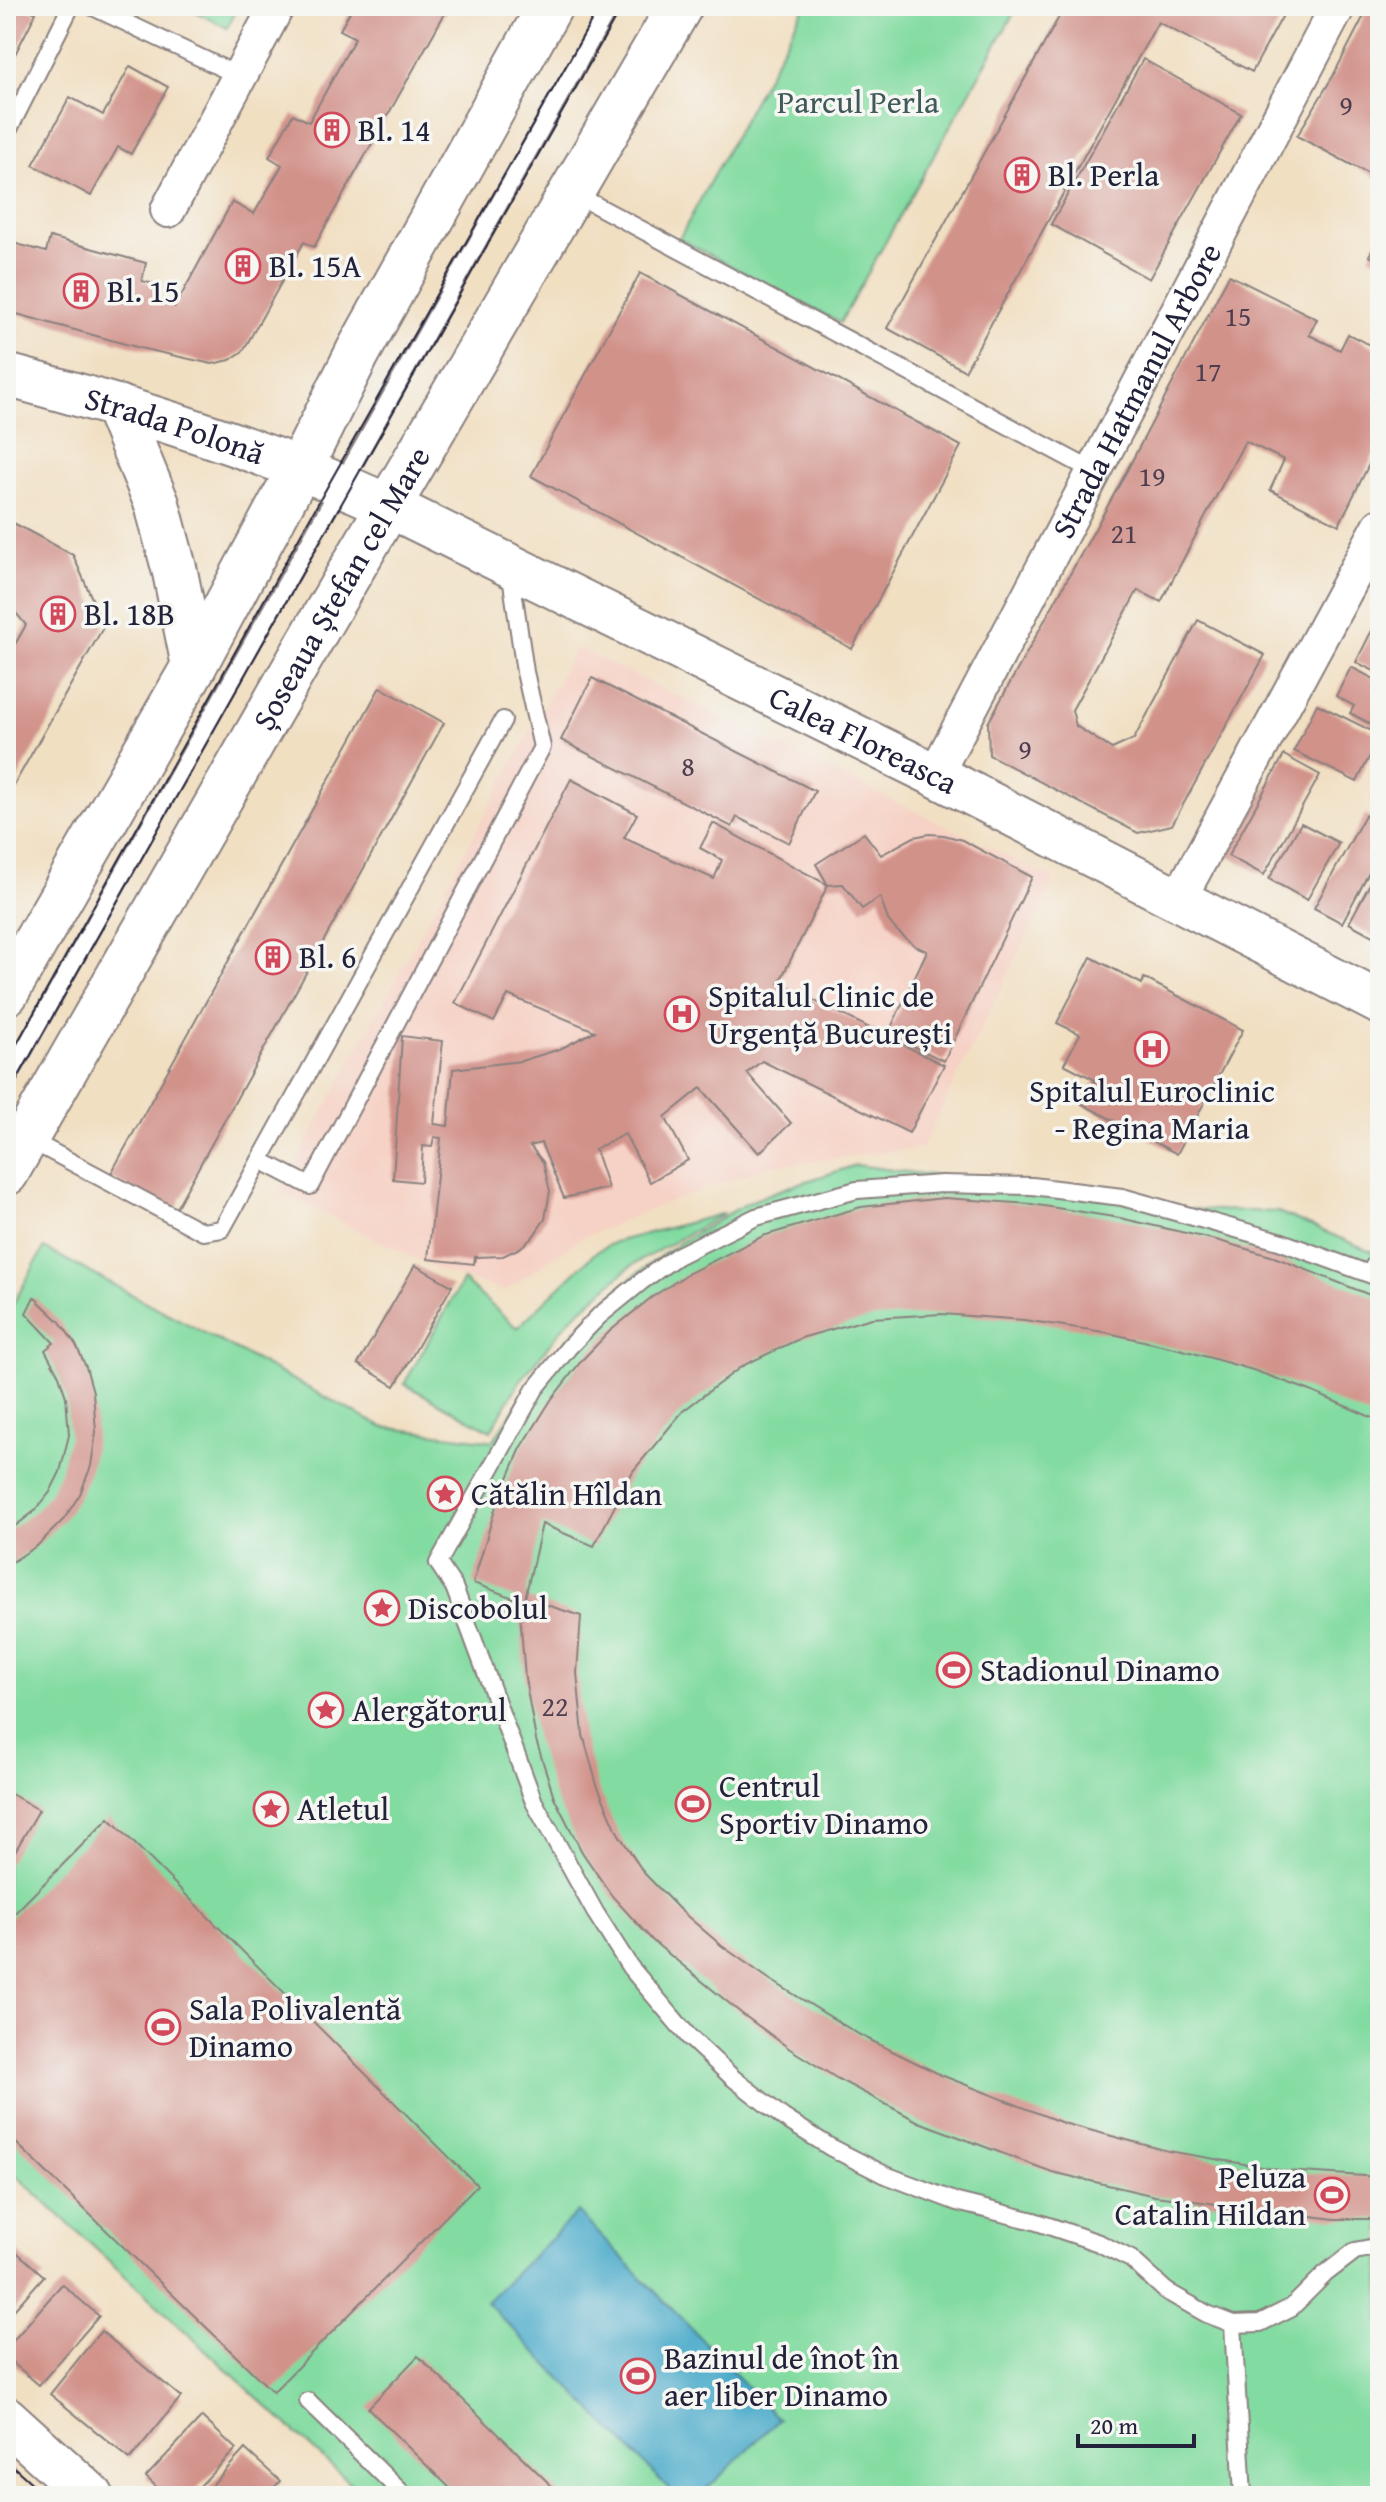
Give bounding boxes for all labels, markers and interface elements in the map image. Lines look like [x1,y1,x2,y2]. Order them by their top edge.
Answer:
park label: Parcul Perla [777,78,939,125]
house number: 9 [1339,84,1353,125]
place label: Bl. 14 [358,106,431,153]
building icon: Bl. 14 [313,111,351,149]
place label: Bl. Perla [1048,151,1159,198]
building icon: Bl. Perla [1003,156,1041,194]
street label: Strada Hatmanul Arbore [1039,234,1233,546]
place label: Bl. 15A [269,242,362,289]
building icon: Bl. 15A [224,247,262,285]
place label: Bl. 15 [107,267,180,314]
building icon: Bl. 15 [62,272,100,310]
house number: 15 [1225,295,1251,336]
house number: 17 [1195,350,1221,391]
street label: Strada Polonă [80,374,271,476]
street label: Șoseaua Ștefan cel Mare [240,437,441,739]
house number: 19 [1139,455,1165,496]
house number: 21 [1111,512,1137,553]
place label: Bl. 18B [84,590,175,637]
building icon: Bl. 18B [39,595,77,633]
street label: Calea Floreasca [761,673,966,806]
house number: 9 [1018,728,1032,769]
house number: 8 [681,745,695,786]
place label: Bl. 6 [299,933,356,980]
building icon: Bl. 6 [254,938,292,976]
place label: Spitalul Clinic de Urgență București [708,972,952,1056]
hospital icon: Spitalul Clinic de Urgență București [663,995,701,1033]
hospital icon: Spitalul Euroclinic - Regina Maria [1133,1030,1171,1068]
place label: Spitalul Euroclinic - Regina Maria [1029,1067,1275,1151]
place label: Cătălin Hîldan [471,1470,662,1517]
place icon: Cătălin Hîldan [426,1475,464,1513]
place label: Discobolul [408,1584,548,1631]
place icon: Discobolul [363,1589,401,1627]
place label: Stadionul Dinamo [980,1646,1220,1693]
sports icon: Stadionul Dinamo [935,1651,973,1689]
house number: 22 [542,1685,568,1726]
place label: Alergătorul [352,1686,507,1733]
place icon: Alergătorul [307,1691,345,1729]
place label: Centrul Sportiv Dinamo [719,1762,929,1846]
place label: Atletul [297,1785,389,1832]
sports icon: Centrul Sportiv Dinamo [674,1785,712,1823]
place icon: Atletul [252,1790,290,1828]
place label: Sala Polivalentă Dinamo [189,1985,401,2069]
sports icon: Sala Polivalentă Dinamo [144,2008,182,2046]
place label: Peluza Catalin Hildan [1115,2153,1306,2237]
sports icon: Peluza Catalin Hildan [1313,2176,1351,2214]
place label: Bazinul de înot în aer liber Dinamo [664,2334,899,2418]
sports icon: Bazinul de înot în aer liber Dinamo [619,2357,657,2395]
scale bar [1078,2398,1194,2448]
text: 20 m [1090,2408,1138,2443]

